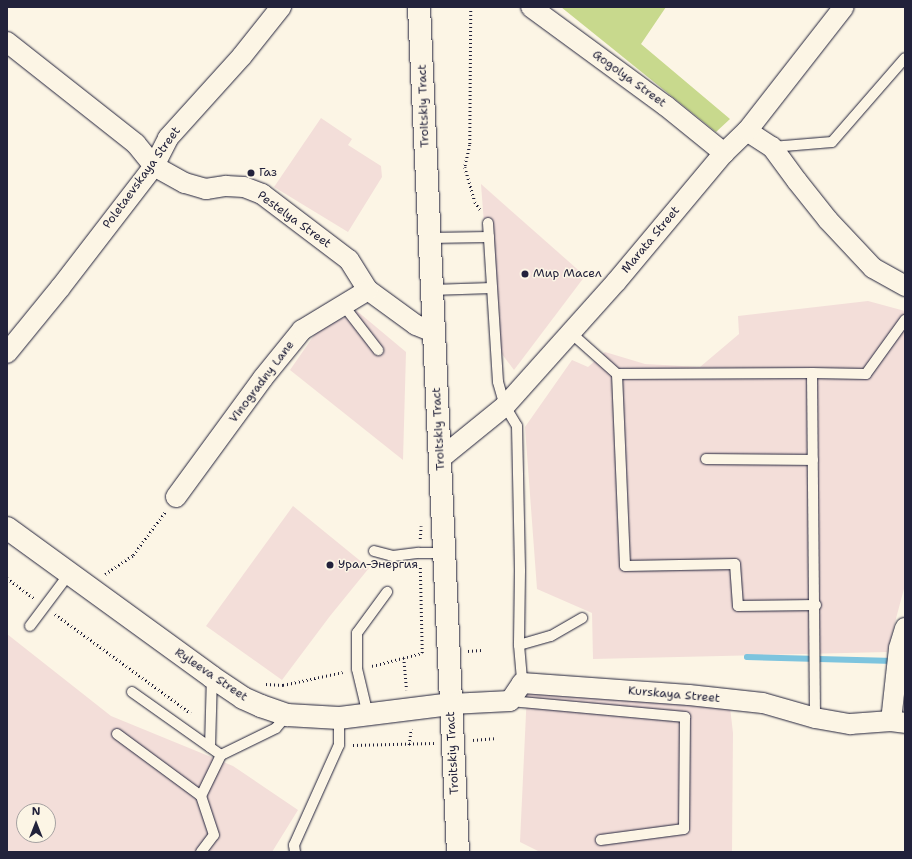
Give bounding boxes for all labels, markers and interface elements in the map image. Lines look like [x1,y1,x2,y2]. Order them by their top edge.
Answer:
street label: Gogolya Street [589,47,669,111]
street label: Troitskiy Tract [415,64,433,148]
street label: Poletaevskaya Street [100,124,184,232]
place label: Газ [259,166,277,180]
marker: Газ [246,168,256,178]
street label: Pestelya Street [254,188,334,252]
street label: Marata Street [619,204,683,276]
place label: Мир Масел [533,267,602,281]
marker: Мир Масел [520,269,530,279]
street label: Vinogradny Lane [226,338,298,426]
street label: Troitskiy Tract [430,387,448,471]
place label: Урал-Энергия [338,558,418,572]
marker: Урал-Энергия [325,560,335,570]
street label: Ryleeva Street [172,645,250,705]
street label: Kurskaya Street [627,684,721,706]
street label: Troitskiy Tract [444,711,462,795]
north arrow [16,803,56,843]
text: N [32,804,40,819]

